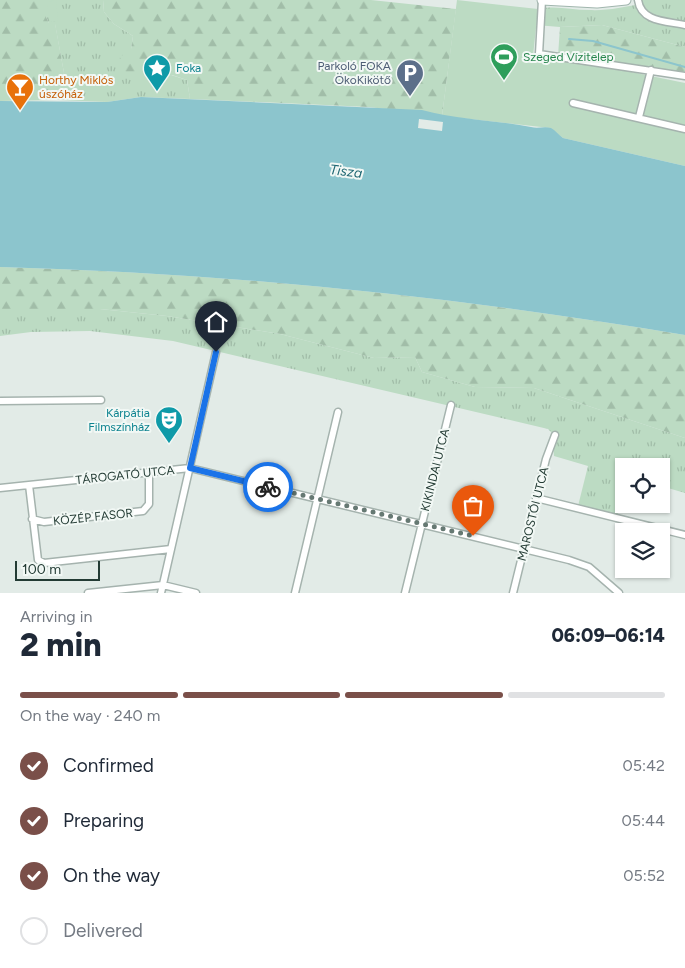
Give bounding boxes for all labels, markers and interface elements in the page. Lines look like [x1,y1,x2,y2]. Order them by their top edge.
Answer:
sports icon: Szeged Vízitelep [489,42,519,81]
place label: Szeged Vízitelep [523,50,614,64]
place icon: Foka [142,53,172,92]
parking icon: Parkoló FOKA ÖkoKikötő [395,58,425,97]
place label: Parkoló FOKA ÖkoKikötő [318,59,391,87]
place label: Foka [176,61,201,75]
bar icon: Horthy Miklós úszóház [5,72,35,111]
place label: Horthy Miklós úszóház [39,73,114,101]
water label: Tisza [329,161,363,182]
pin [195,301,237,352]
icon: home [202,308,230,336]
theatre icon: Kárpátia Filmszínház [154,405,184,444]
place label: Kárpátia Filmszínház [88,406,150,434]
street label: KIKINDAI UTCA [418,427,452,513]
map controls [615,458,670,578]
button: locate [615,458,670,513]
courier [243,462,293,512]
street label: TÁROGATÓ UTCA [75,463,175,487]
street label: MAROSTŐI UTCA [515,466,551,562]
icon: bike [254,473,282,501]
pin [452,485,494,536]
icon: bag [459,492,487,520]
street label: KÖZÉP FASOR [52,506,134,528]
button: layers [615,523,670,578]
scale bar [15,558,100,581]
text: 100 m [22,561,61,578]
text: Arriving in [20,607,92,626]
text: 06:09–06:14 [551,624,665,647]
text: 2 min [20,626,102,664]
text: On the way · 240 m [20,706,160,725]
icon: check [20,752,48,780]
text: Confirmed [63,754,154,777]
text: 05:42 [623,756,665,775]
icon: check [20,807,48,835]
text: Preparing [63,809,144,832]
text: 05:44 [622,811,665,830]
icon: check [20,862,48,890]
text: On the way [63,864,160,887]
text: 05:52 [623,866,665,885]
text: Delivered [63,919,143,942]

